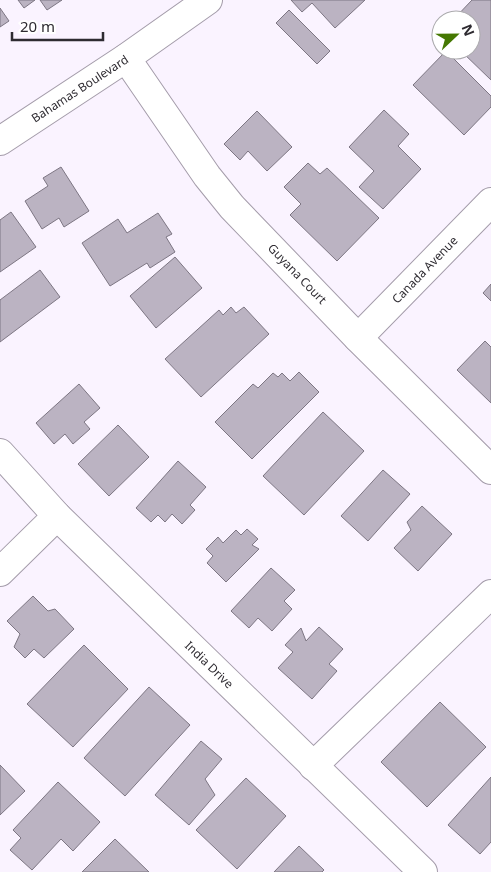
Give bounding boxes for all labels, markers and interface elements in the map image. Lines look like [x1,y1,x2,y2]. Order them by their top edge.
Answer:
scale bar [12,10,104,42]
north arrow [431,10,481,60]
text: 20 m [20,16,55,36]
text: N [458,21,479,39]
street label: Bahamas Boulevard [28,51,132,126]
street label: Canada Avenue [388,232,461,307]
street label: Guyana Court [264,240,331,308]
street label: India Drive [181,637,238,692]

